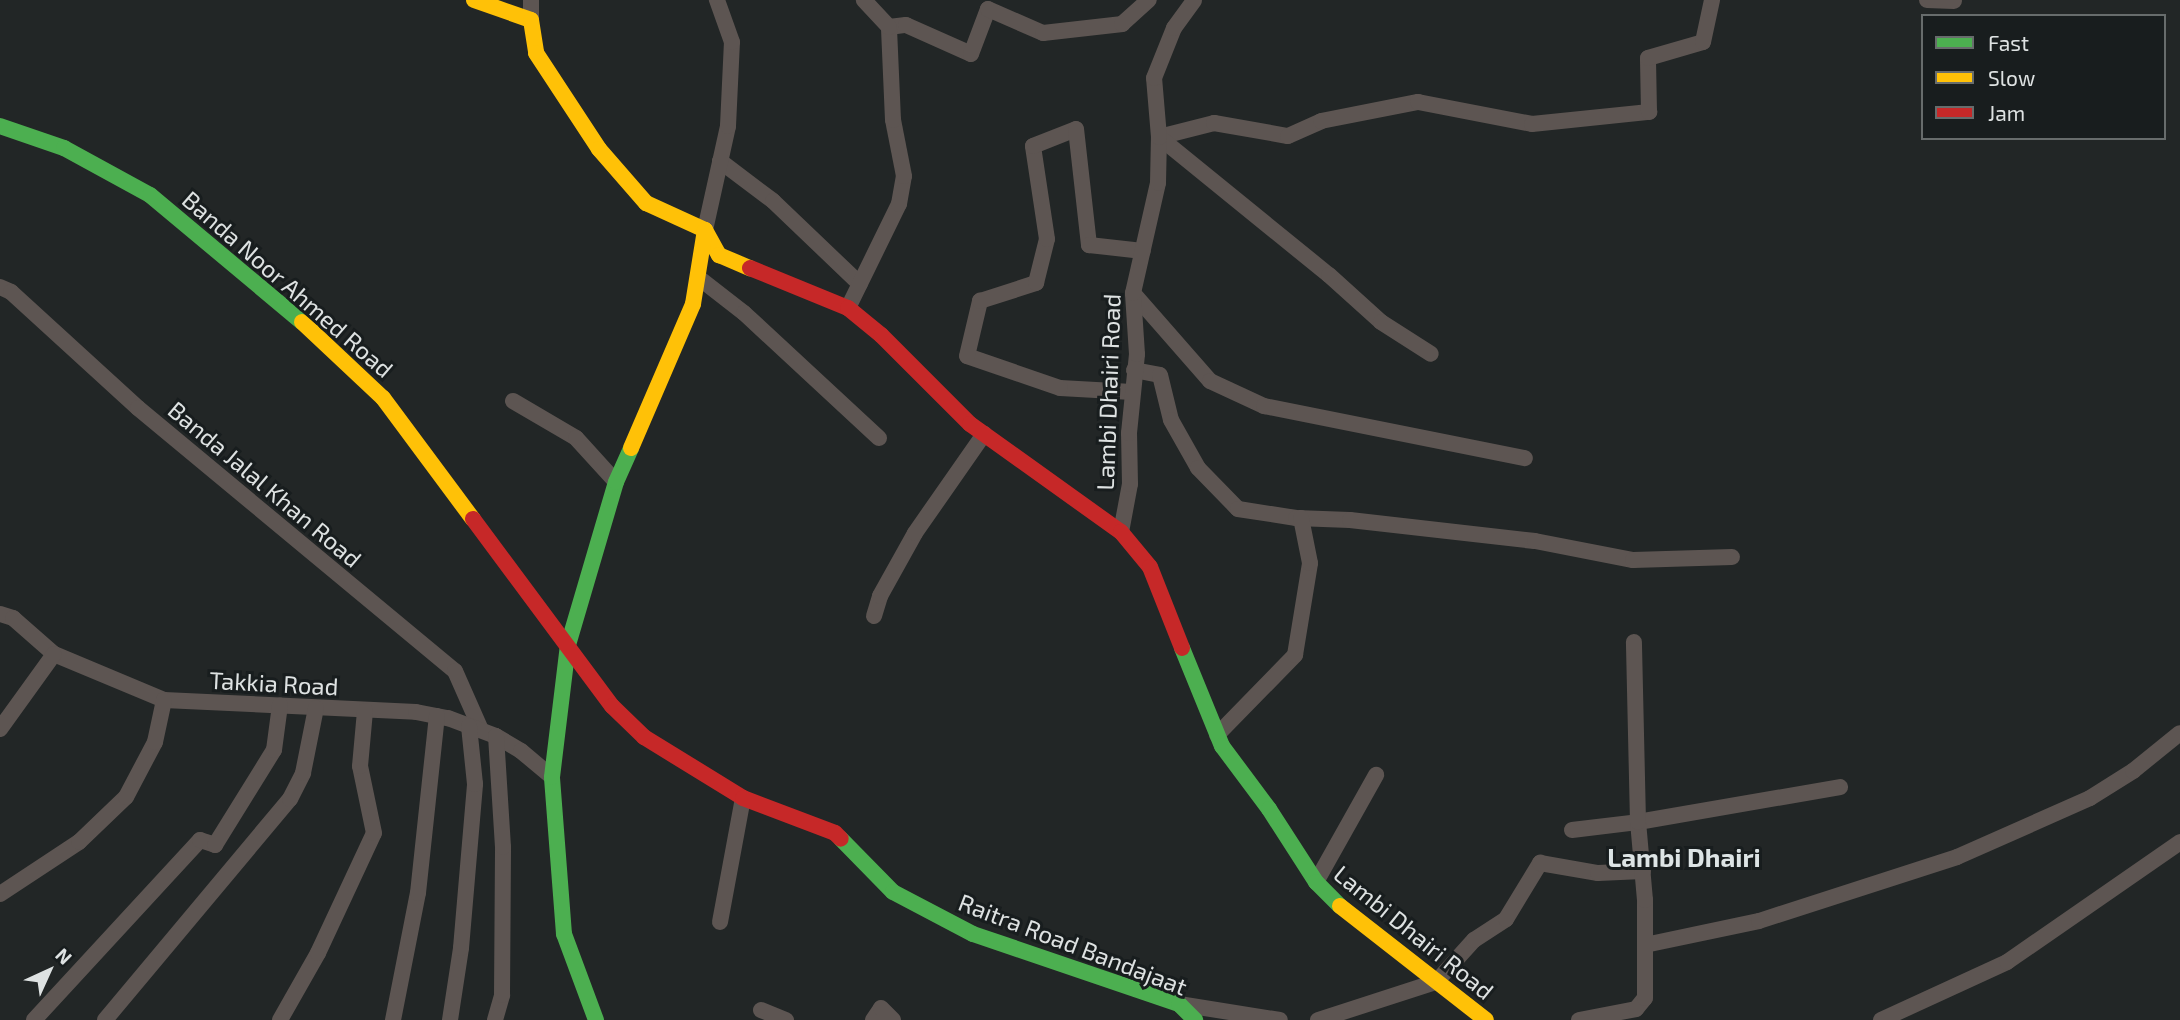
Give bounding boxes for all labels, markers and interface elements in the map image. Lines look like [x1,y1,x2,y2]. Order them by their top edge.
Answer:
legend [1921,14,2166,140]
text: Fast [1988,30,2029,55]
text: Slow [1988,65,2035,90]
text: Jam [1988,100,2025,125]
street label: Banda Noor Ahmed Road [176,184,400,384]
street label: Lambi Dhairi Road [1090,293,1126,491]
street label: Banda Jalal Khan Road [162,394,368,574]
street label: Takkia Road [209,665,339,701]
district label: Lambi Dhairi [1607,841,1761,873]
street label: Lambi Dhairi Road [1328,859,1500,1005]
street label: Raitra Road Bandajaat [955,887,1191,1001]
north arrow [14,936,84,1006]
text: N [51,943,77,969]

